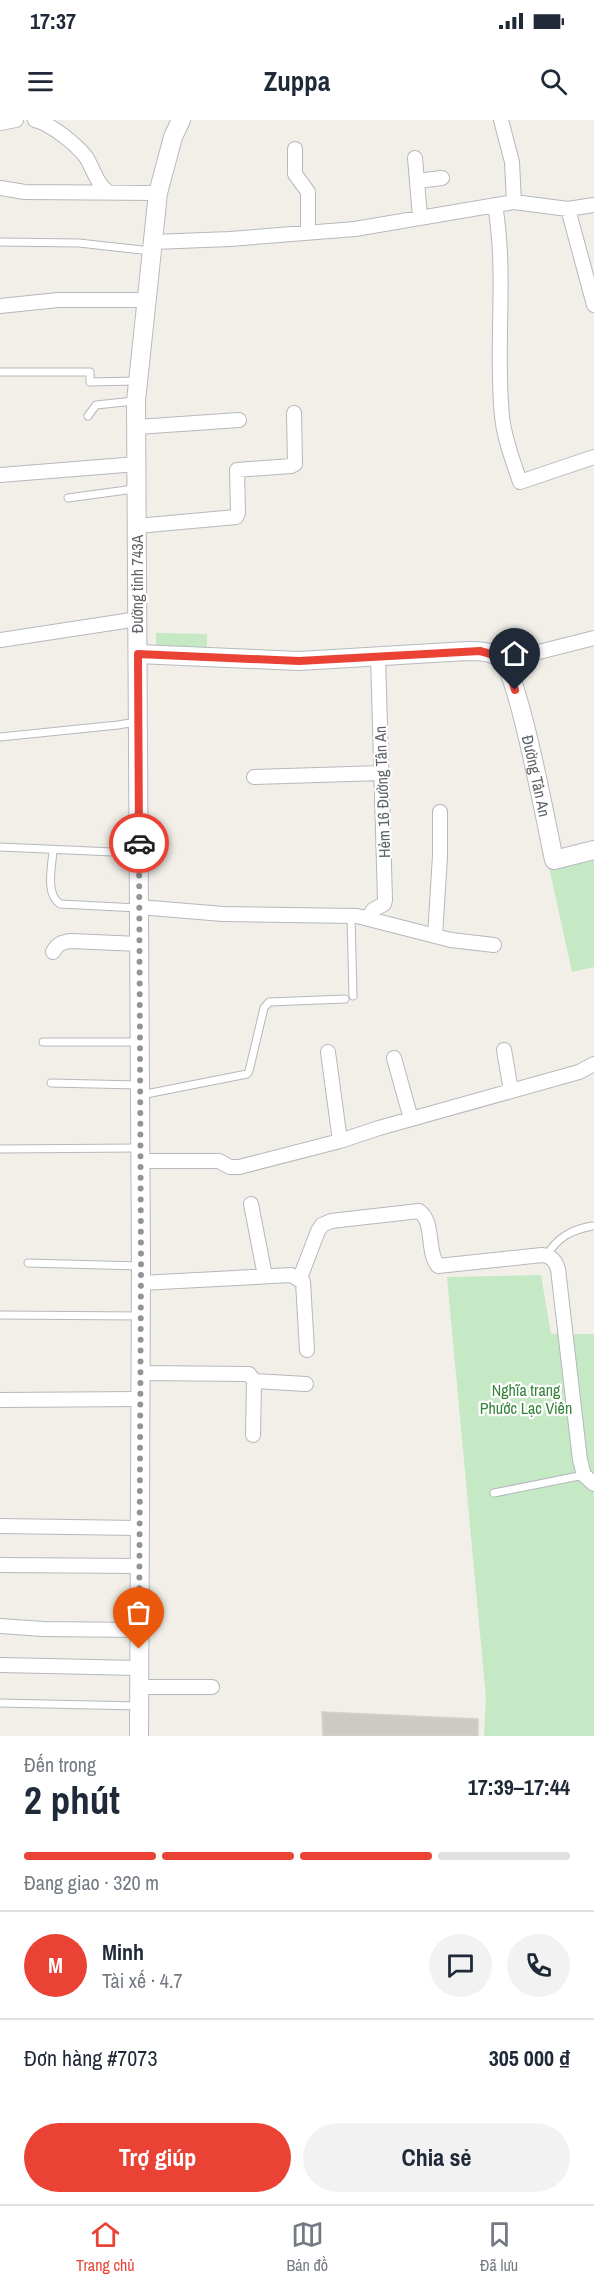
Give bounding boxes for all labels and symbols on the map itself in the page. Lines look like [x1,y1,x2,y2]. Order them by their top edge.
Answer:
street label: Đường tỉnh 743A [126,535,148,633]
pin [489,628,540,690]
street label: Hẻm 16 Đường Tân An [369,726,395,858]
street label: Đường Tân An [517,733,556,819]
courier [109,813,169,873]
park label: Nghĩa trang Phước Lạc Viên [480,1379,572,1419]
pin [113,1587,164,1649]

